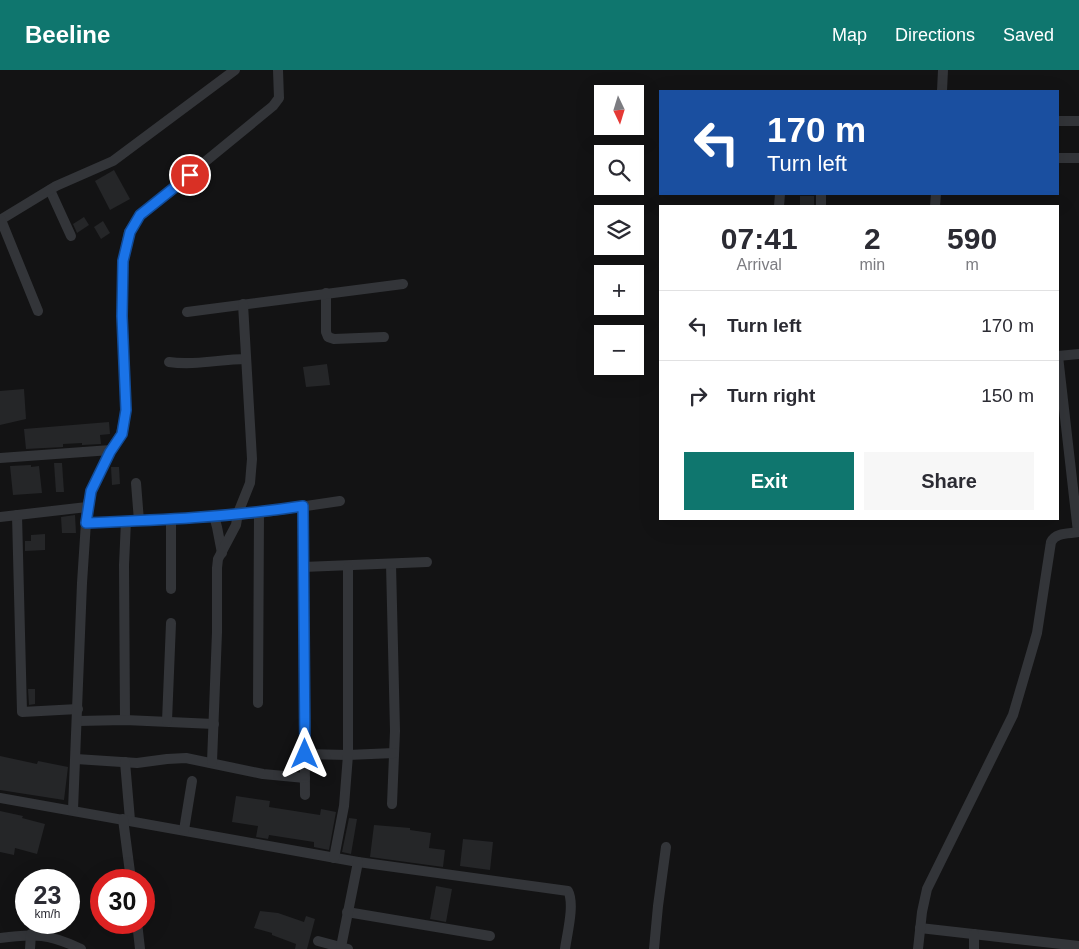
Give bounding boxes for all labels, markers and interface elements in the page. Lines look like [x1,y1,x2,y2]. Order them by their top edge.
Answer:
text: Beeline [25,21,110,48]
text: Map [832,25,867,45]
text: Directions [895,25,975,45]
text: Saved [1003,25,1054,45]
north arrow [594,85,644,135]
map controls [594,85,644,375]
icon: left [684,110,749,175]
text: 170 m [767,110,866,149]
button: search [594,145,644,195]
text: Turn left [767,151,847,176]
pin [169,154,211,196]
icon: arrive [176,161,204,189]
button: layers [594,205,644,255]
text: 07:41 [721,222,798,255]
text: 2 [864,222,881,255]
text: 590 [947,222,997,255]
text: Arrival [737,256,782,273]
text: min [859,256,885,273]
text: m [965,256,979,273]
button: + [594,265,644,315]
icon: left [684,312,712,340]
text: Turn left [727,315,802,336]
text: 170 m [981,315,1034,336]
button: − [594,325,644,375]
icon: right [684,382,712,410]
text: Turn right [727,385,815,406]
text: 150 m [981,385,1034,406]
button: Exit [684,452,854,510]
button: Share [864,452,1034,510]
position arrow [278,727,330,779]
speed limit sign: 30 [90,869,155,934]
text: 23 [34,881,61,909]
text: km/h [34,907,61,921]

